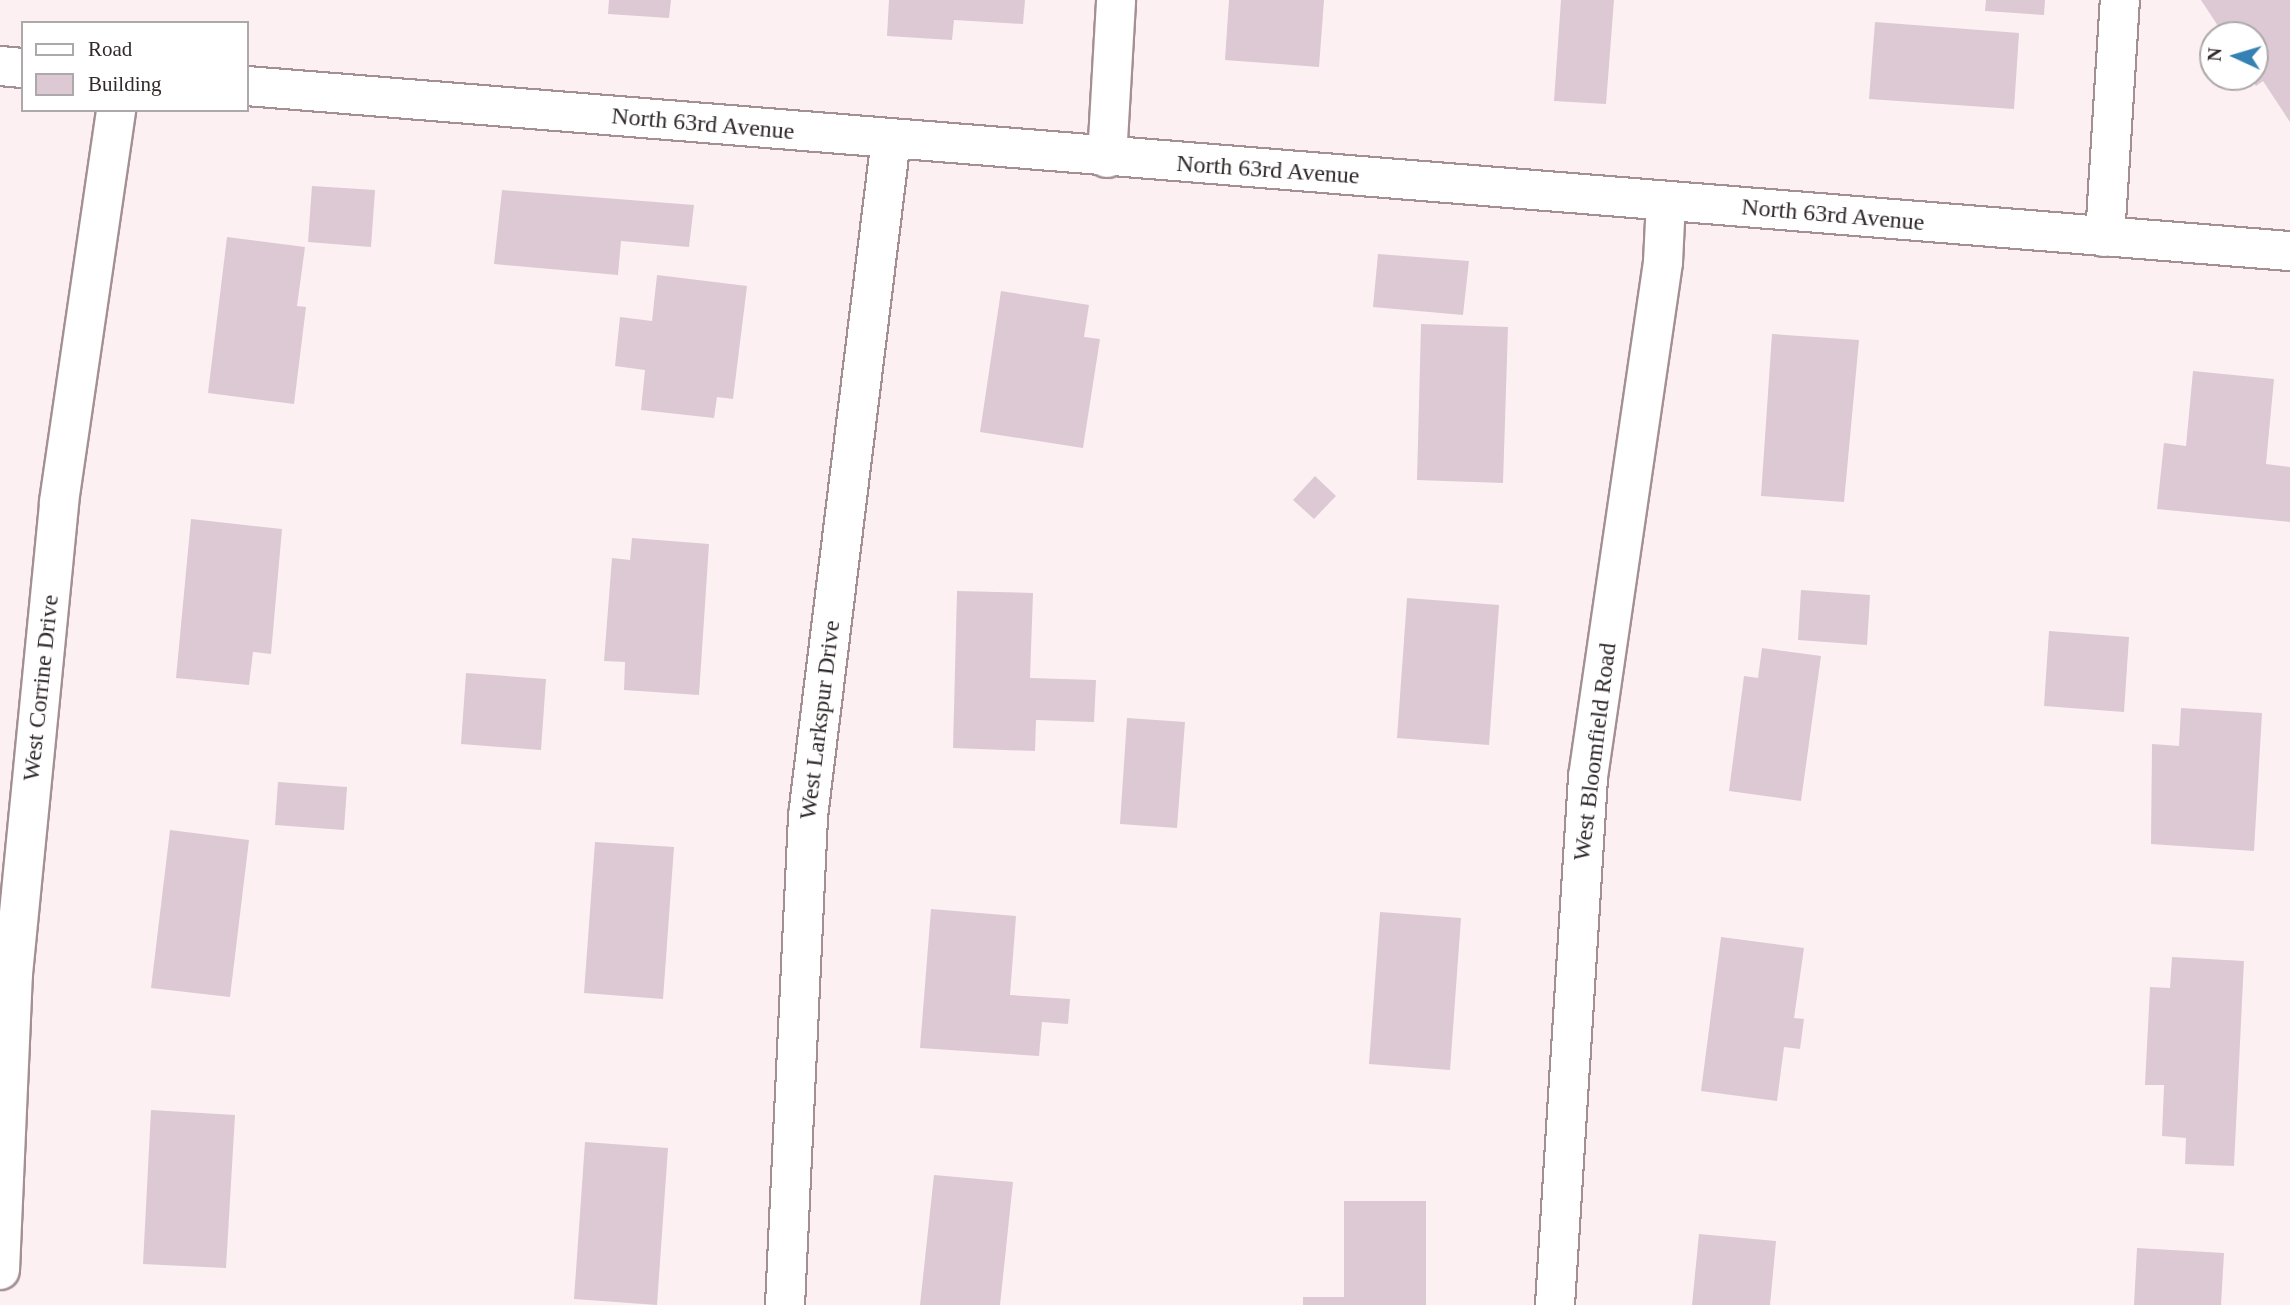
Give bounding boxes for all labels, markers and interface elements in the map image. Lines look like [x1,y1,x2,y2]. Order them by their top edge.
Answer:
legend [21,21,248,112]
north arrow [2199,21,2269,91]
text: Road [88,37,132,61]
text: N [2204,47,2226,62]
text: Building [88,72,162,96]
street label: North 63rd Avenue [610,102,796,146]
street label: North 63rd Avenue [1175,149,1361,191]
street label: North 63rd Avenue [1740,193,1926,237]
street label: West Corrine Drive [17,593,65,783]
street label: West Larkspur Drive [793,619,847,821]
street label: West Bloomfield Road [1567,641,1623,863]

